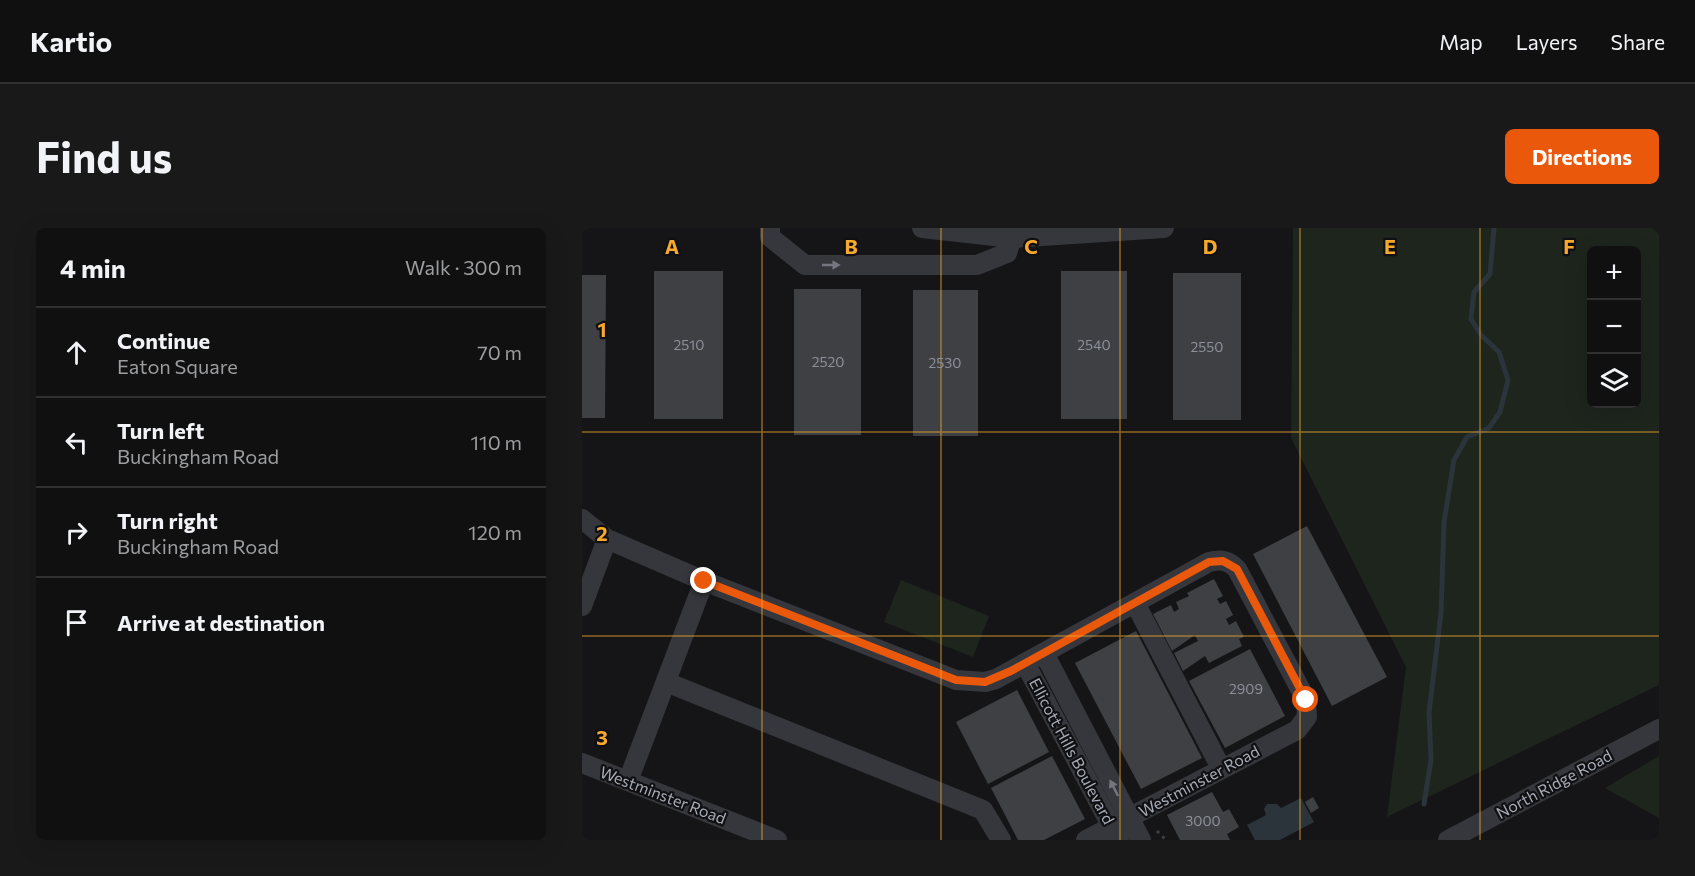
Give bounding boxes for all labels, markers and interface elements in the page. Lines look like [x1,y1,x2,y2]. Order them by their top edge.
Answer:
text: Kartio [30,24,112,58]
text: Map [1439,29,1483,54]
text: Layers [1516,29,1578,54]
text: Share [1611,29,1665,54]
button: Directions [1505,129,1659,184]
text: Find us [36,130,172,182]
text: A [665,234,679,258]
text: B [844,234,858,258]
text: C [1024,234,1038,258]
text: D [1203,234,1217,258]
text: E [1384,234,1396,258]
text: F [1563,234,1575,258]
map controls [1587,246,1641,408]
button: + [1587,246,1641,300]
text: 4 min [60,252,126,283]
text: Walk · 300 m [405,255,522,279]
one-way arrow [821,260,840,270]
button: − [1587,300,1641,354]
text: 1 [597,317,607,341]
text: Continue [117,327,210,354]
icon: ahead [60,336,93,369]
house number: 2510 [674,336,704,353]
house number: 2540 [1077,336,1111,353]
house number: 2550 [1191,338,1223,355]
text: 70 m [477,340,522,364]
house number: 2520 [812,353,844,370]
text: Eaton Square [117,354,238,378]
house number: 2530 [929,354,961,371]
button: layers [1587,354,1641,408]
text: Turn left [117,417,204,444]
icon: left [60,426,93,459]
text: 110 m [471,430,522,454]
text: Buckingham Road [117,444,279,468]
text: Turn right [117,507,218,534]
icon: right [60,516,93,549]
text: 120 m [468,520,522,544]
text: 2 [596,521,608,545]
text: Buckingham Road [117,534,279,558]
route end [690,567,716,593]
icon: arrive [60,606,93,639]
text: Arrive at destination [117,609,325,636]
street label: Ellicott Hills Boulevard [1026,674,1119,827]
house number: 2909 [1229,680,1263,697]
route start [1292,686,1318,712]
text: 3 [596,725,608,749]
street label: Westminster Road [1135,741,1262,820]
street label: North Ridge Road [1493,745,1615,822]
street label: Westminster Road [597,762,729,827]
one-way arrow [1109,779,1119,797]
house number: 3000 [1185,812,1221,829]

